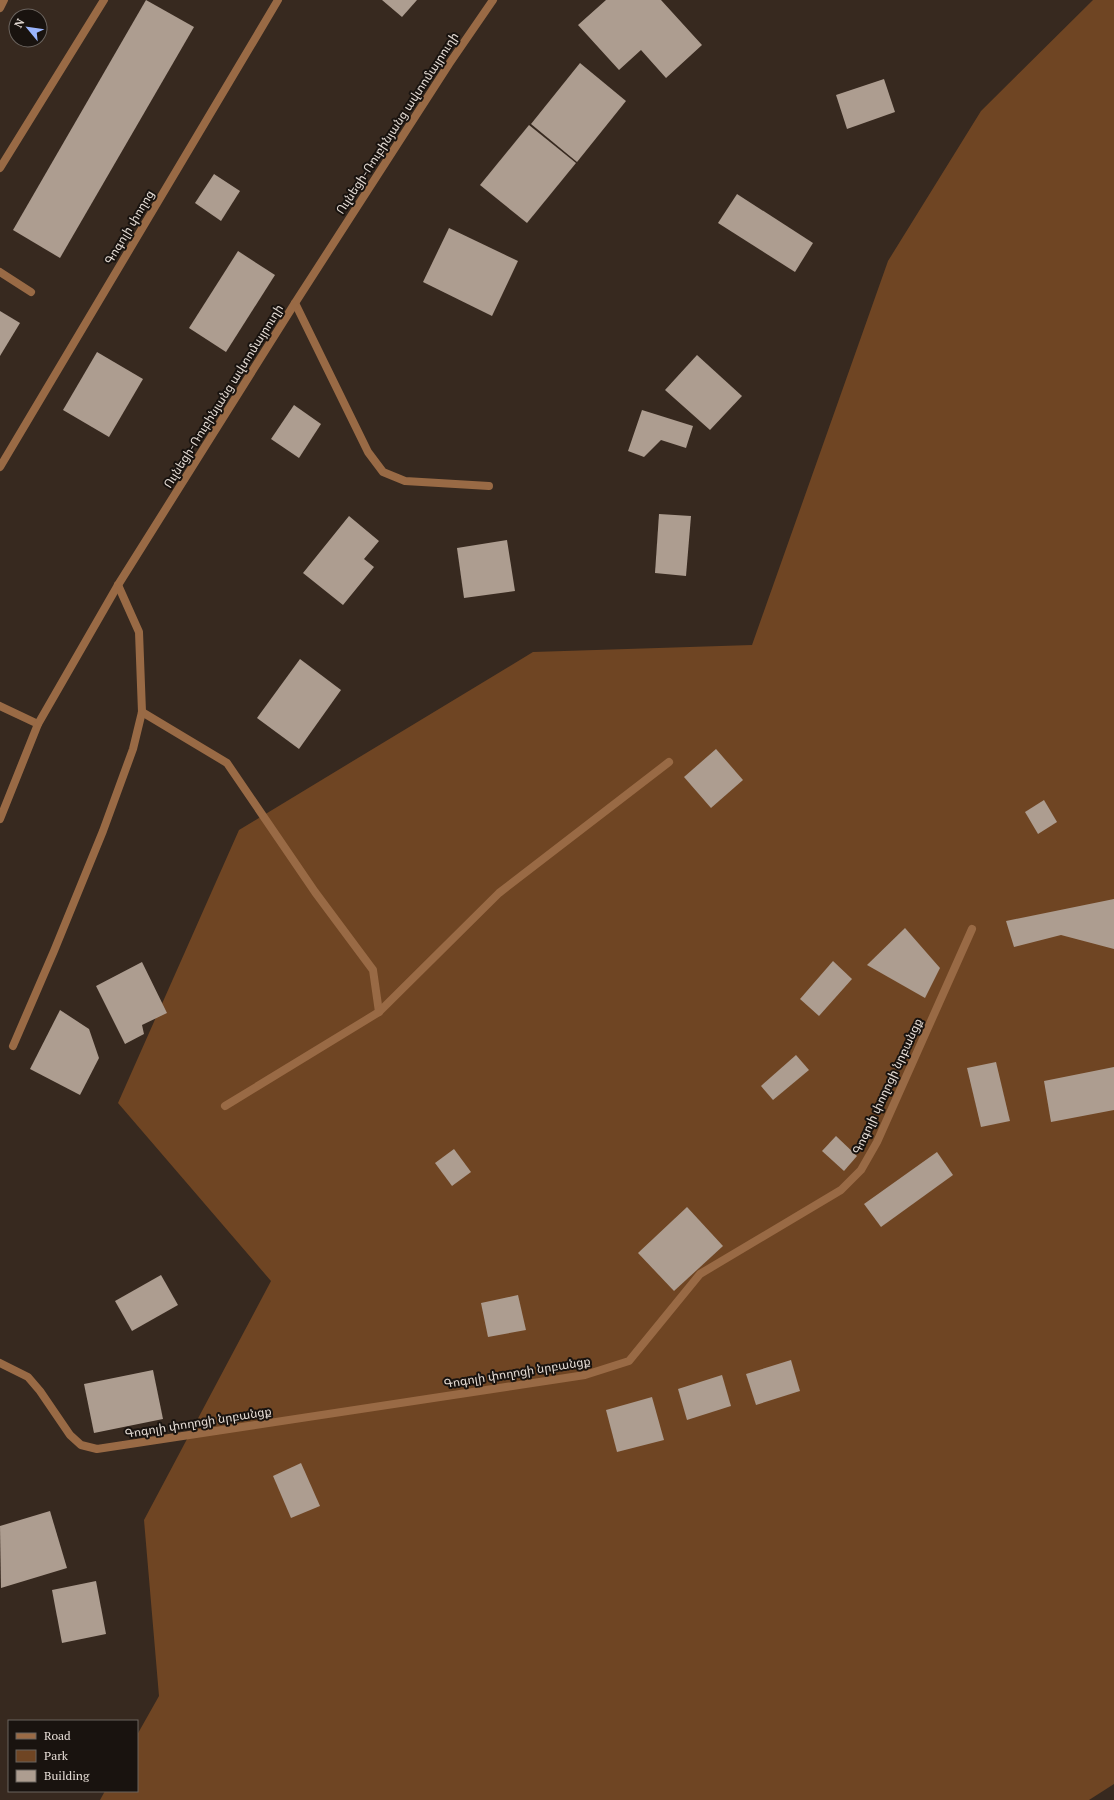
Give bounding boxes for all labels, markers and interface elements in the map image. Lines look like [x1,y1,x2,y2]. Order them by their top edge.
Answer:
north arrow [8,8,48,48]
text: N [11,16,28,30]
street label: Ուլնեցի-Ռուբինյանց ավտոմայրուղի [332,29,462,217]
street label: Գոգոլի փողոց [101,187,157,267]
street label: Ուլնեցի-Ռուբինյանց ավտոմայրուղի [160,301,286,491]
street label: Գոգոլի փողոցի նրբանցք [849,1016,925,1156]
street label: Գոգոլի փողոցի նրբանցք [443,1353,591,1391]
street label: Գոգոլի փողոցի նրբանցք [124,1403,272,1441]
legend [8,1720,138,1792]
text: Road [44,1728,71,1743]
text: Park [44,1748,69,1763]
text: Building [44,1768,90,1783]

